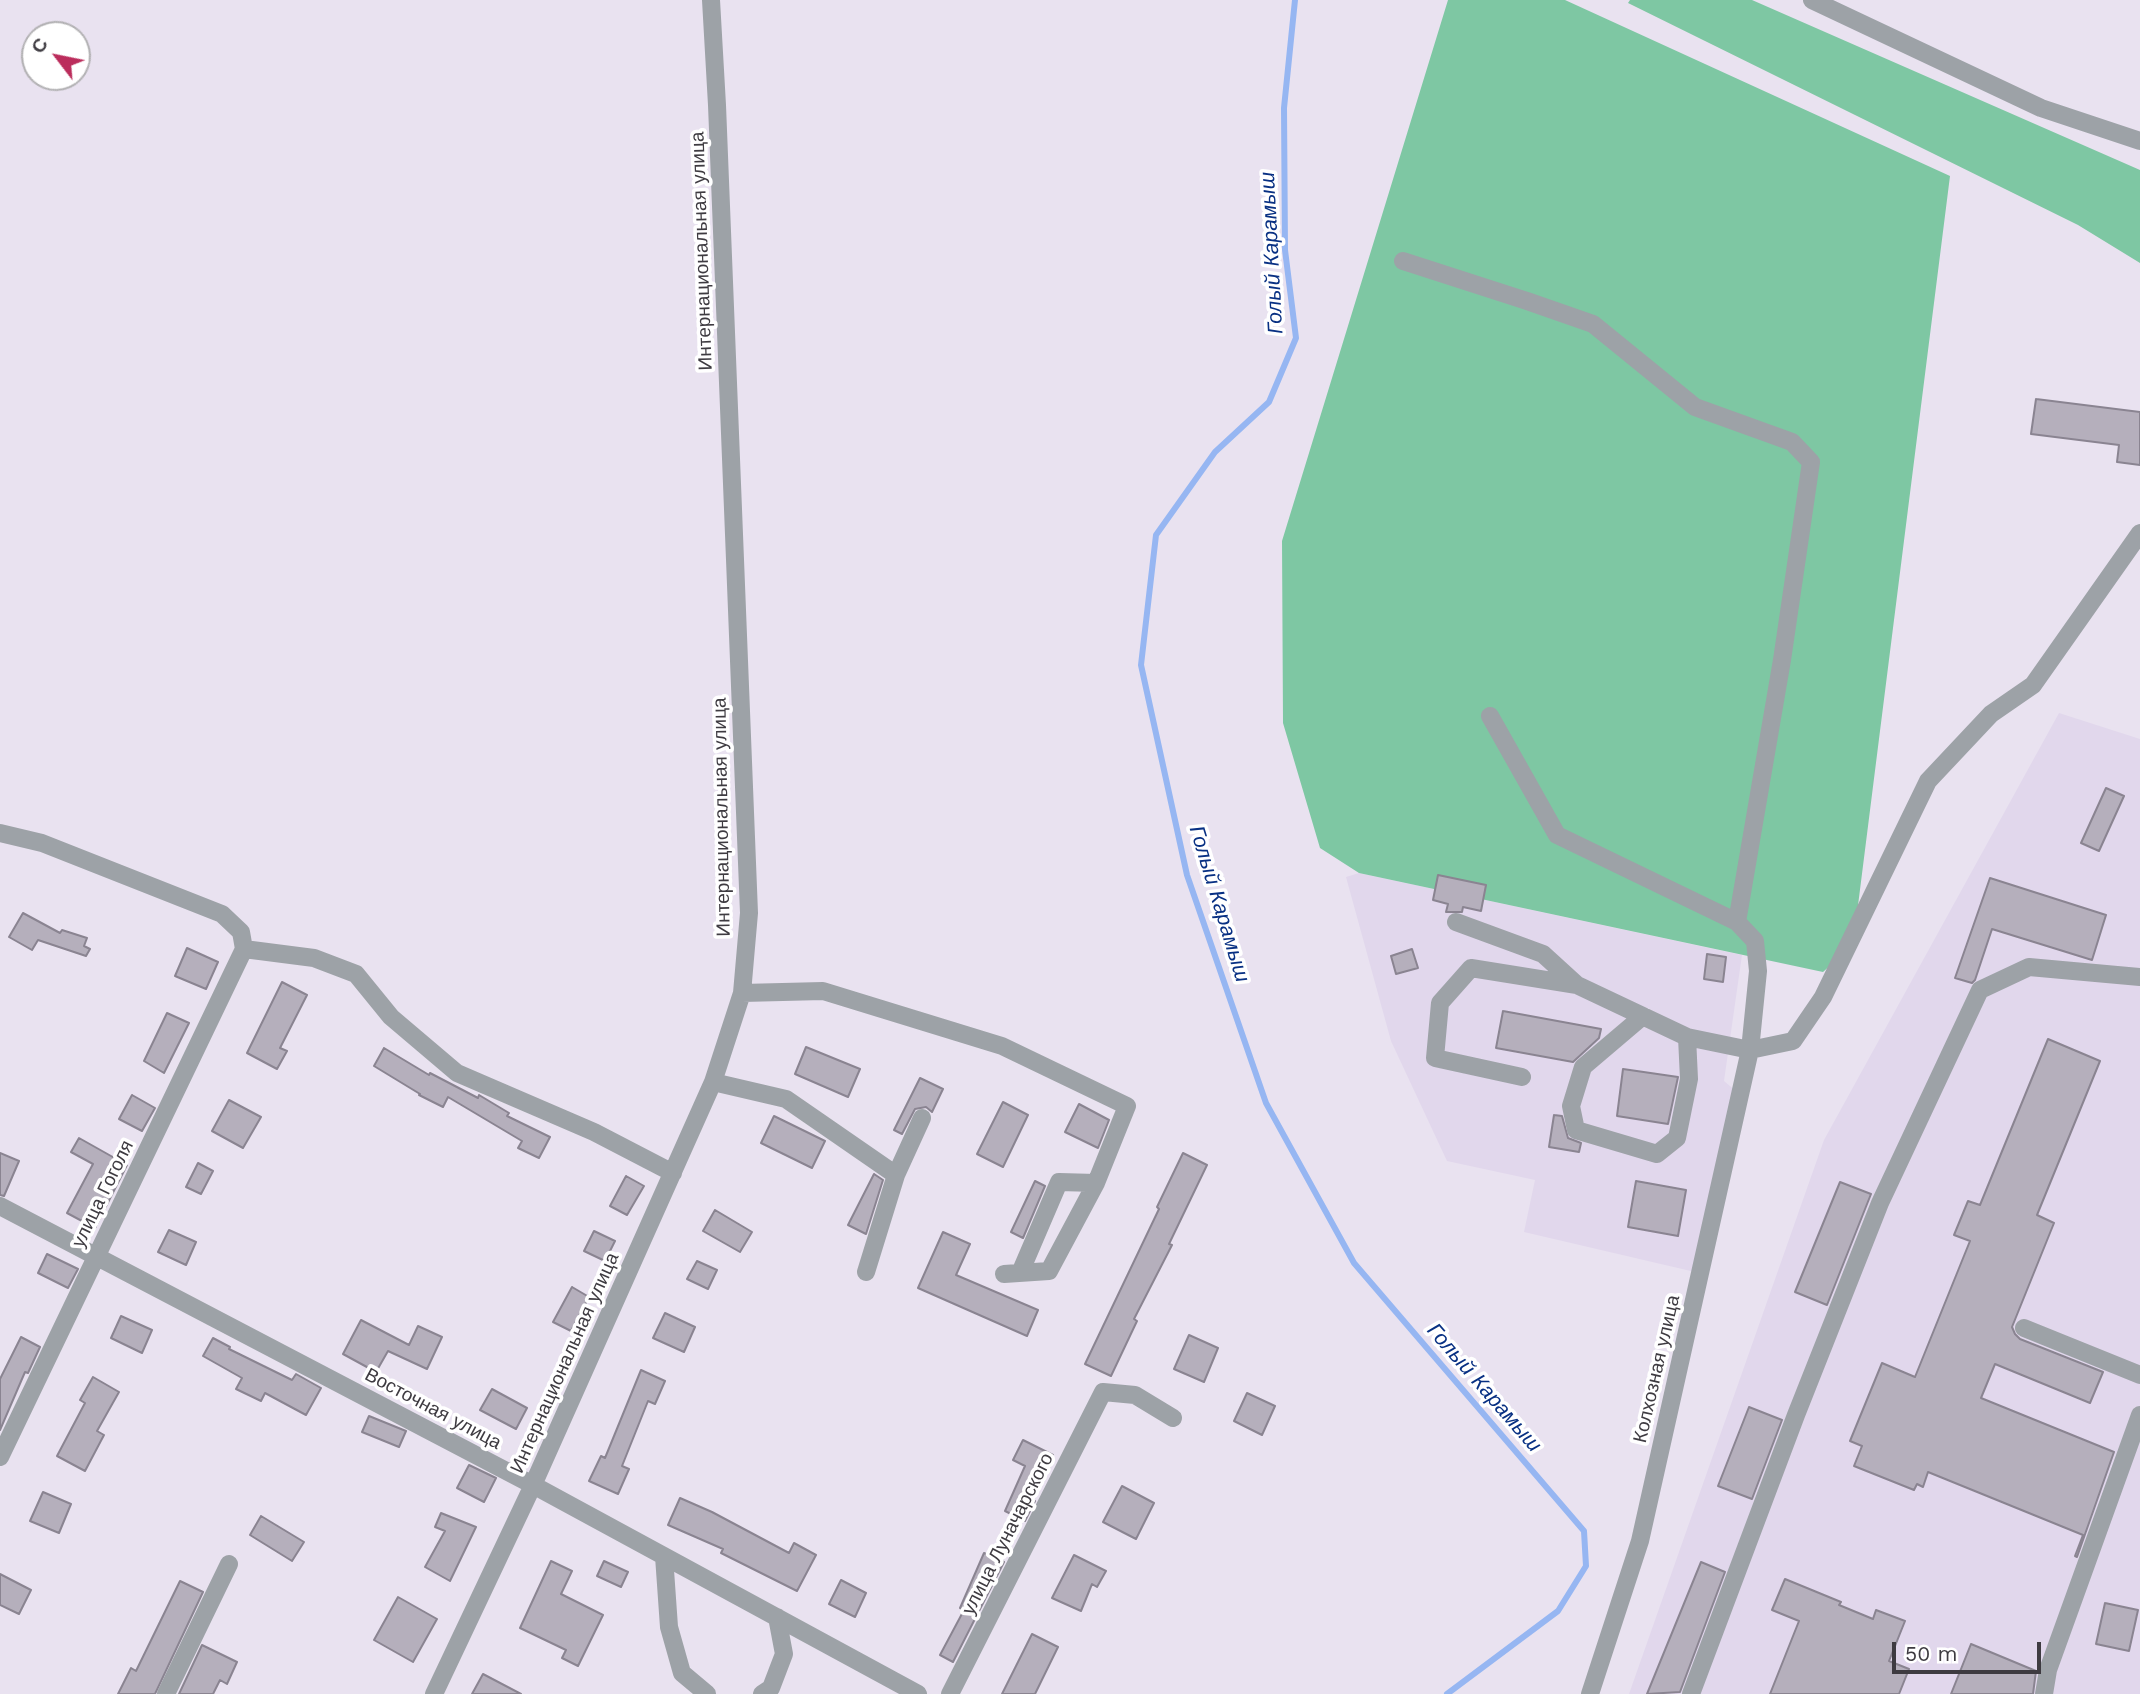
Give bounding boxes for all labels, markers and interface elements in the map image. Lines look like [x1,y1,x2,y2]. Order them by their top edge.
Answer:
north arrow [21,21,91,91]
text: С [26,34,53,58]
street label: Интернациональная улица [686,131,718,371]
water label: Голый Карамыш [1255,171,1289,335]
street label: Интернациональная улица [709,697,735,937]
water label: Голый Карамыш [1183,823,1255,985]
street label: улица Гоголя [67,1137,139,1251]
street label: Интернациональная улица [506,1249,624,1477]
street label: Колхозная улица [1629,1293,1685,1445]
water label: Голый Карамыш [1421,1319,1547,1457]
street label: Восточная улица [361,1363,505,1455]
street label: улица Луначарского [957,1449,1059,1619]
scale bar [1895,1628,2044,1672]
text: 50 m [1905,1641,1957,1666]

